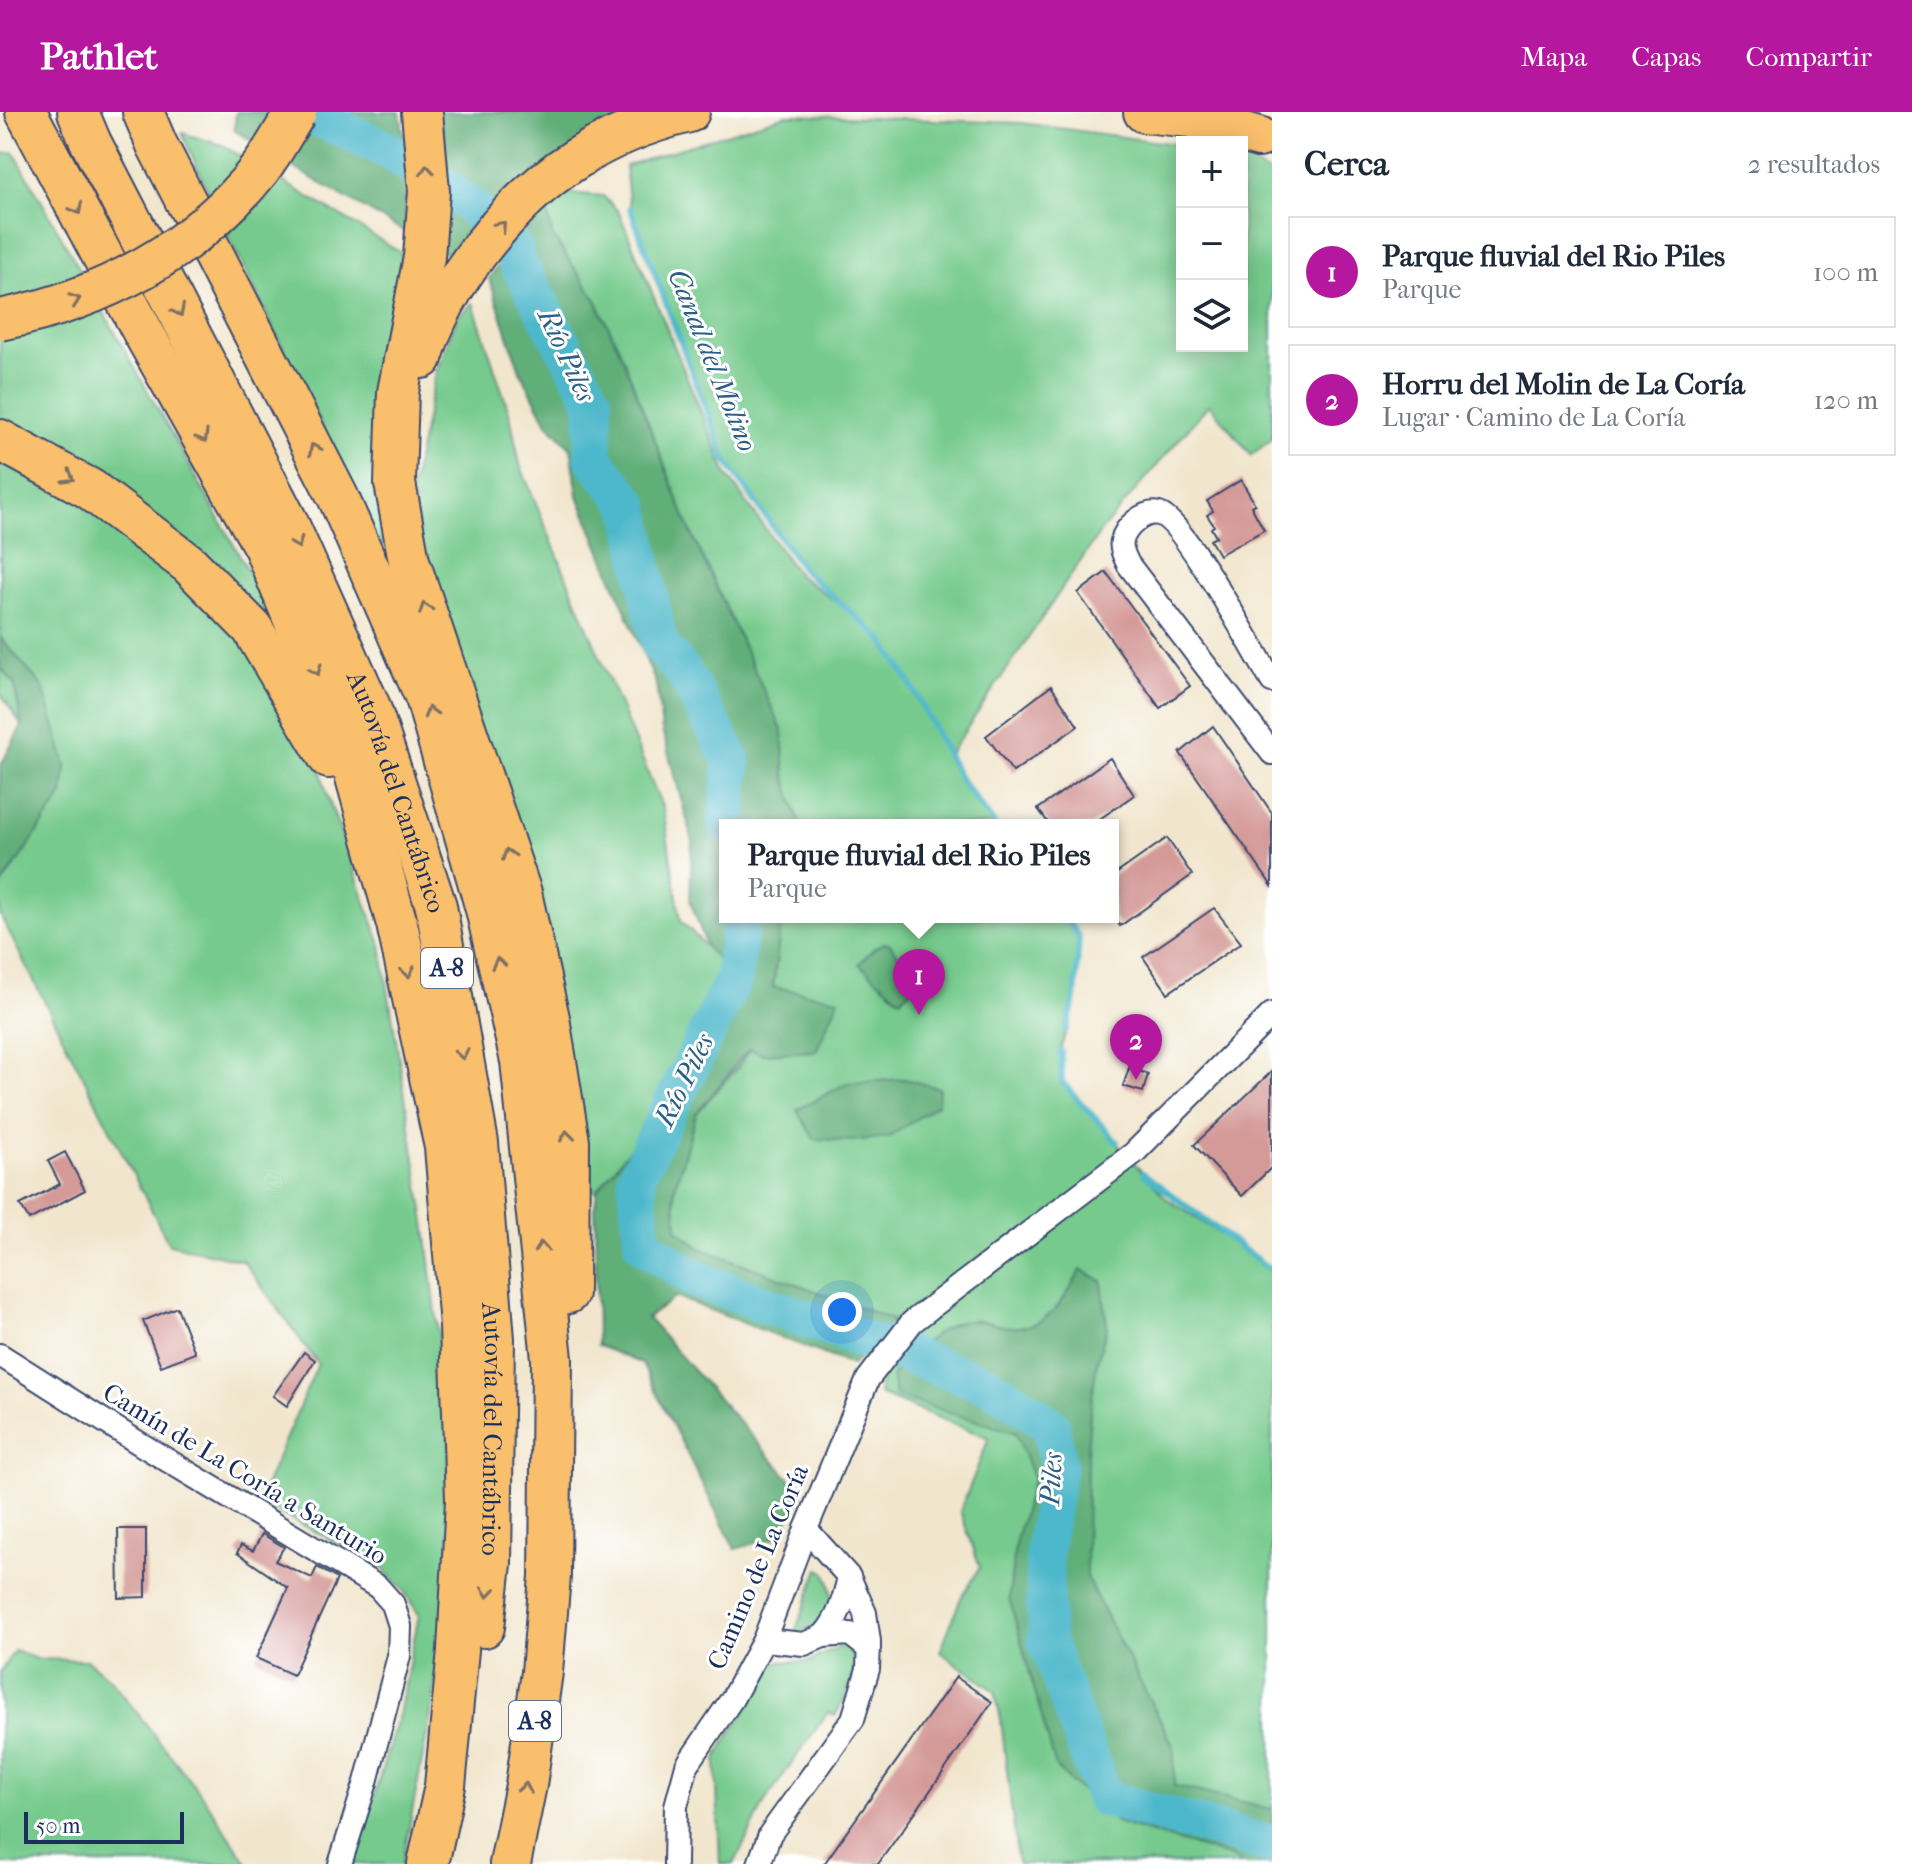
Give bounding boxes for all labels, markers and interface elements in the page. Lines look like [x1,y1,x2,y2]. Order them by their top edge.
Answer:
text: Pathlet [40,34,158,79]
text: Mapa [1520,40,1587,73]
text: Capas [1631,40,1701,73]
text: Compartir [1745,40,1872,73]
map controls [1176,136,1248,352]
button: + [1176,136,1248,208]
text: Cerca [1304,144,1389,184]
text: 2 resultados [1748,149,1880,180]
one-way arrow [419,163,436,176]
one-way arrow [68,201,83,216]
button: − [1176,208,1248,280]
one-way arrow [492,220,506,235]
text: Parque fluvial del Rio Piles [1382,239,1725,274]
text: 1 [1327,257,1337,288]
text: 100 m [1813,257,1878,288]
water label: Canal del Molino [661,264,765,456]
text: Parque [1382,274,1461,305]
button: layers [1176,280,1248,352]
one-way arrow [67,293,81,310]
water label: Río Piles [530,301,603,408]
one-way arrow [169,303,184,318]
text: Horru del Molin de La Coría [1382,367,1745,402]
text: 2 [1325,385,1339,416]
text: 120 m [1814,385,1878,416]
text: Lugar · Camino de La Coría [1382,402,1685,433]
one-way arrow [193,428,209,443]
one-way arrow [308,442,323,457]
one-way arrow [60,467,74,483]
one-way arrow [287,535,303,549]
one-way arrow [418,602,434,616]
one-way arrow [307,662,323,676]
street label: Autovía del Cantábrico [340,665,453,917]
one-way arrow [423,705,439,719]
popup [719,819,1119,923]
text: Parque fluvial del Rio Piles [747,838,1091,873]
one-way arrow [502,848,518,862]
text: Parque [747,873,827,904]
road number: A-8 [421,948,473,988]
pin: 1 [893,949,945,1015]
one-way arrow [491,956,508,970]
one-way arrow [399,965,416,979]
pin: 2 [1110,1014,1162,1080]
water label: Río Piles [647,1027,721,1134]
one-way arrow [453,1048,470,1061]
one-way arrow [559,1129,576,1142]
one-way arrow [533,1240,550,1253]
your location [822,1292,862,1332]
street label: Autovía del Cantábrico [475,1300,510,1556]
street label: Camín de La Coría a Santurio [97,1377,393,1571]
water label: Piles [1033,1450,1069,1508]
street label: Camino de La Coría [701,1459,816,1674]
one-way arrow [480,1586,497,1599]
road number: A-8 [509,1701,561,1741]
one-way arrow [516,1781,533,1794]
scale bar [24,1808,184,1844]
text: 50 m [36,1813,81,1839]

